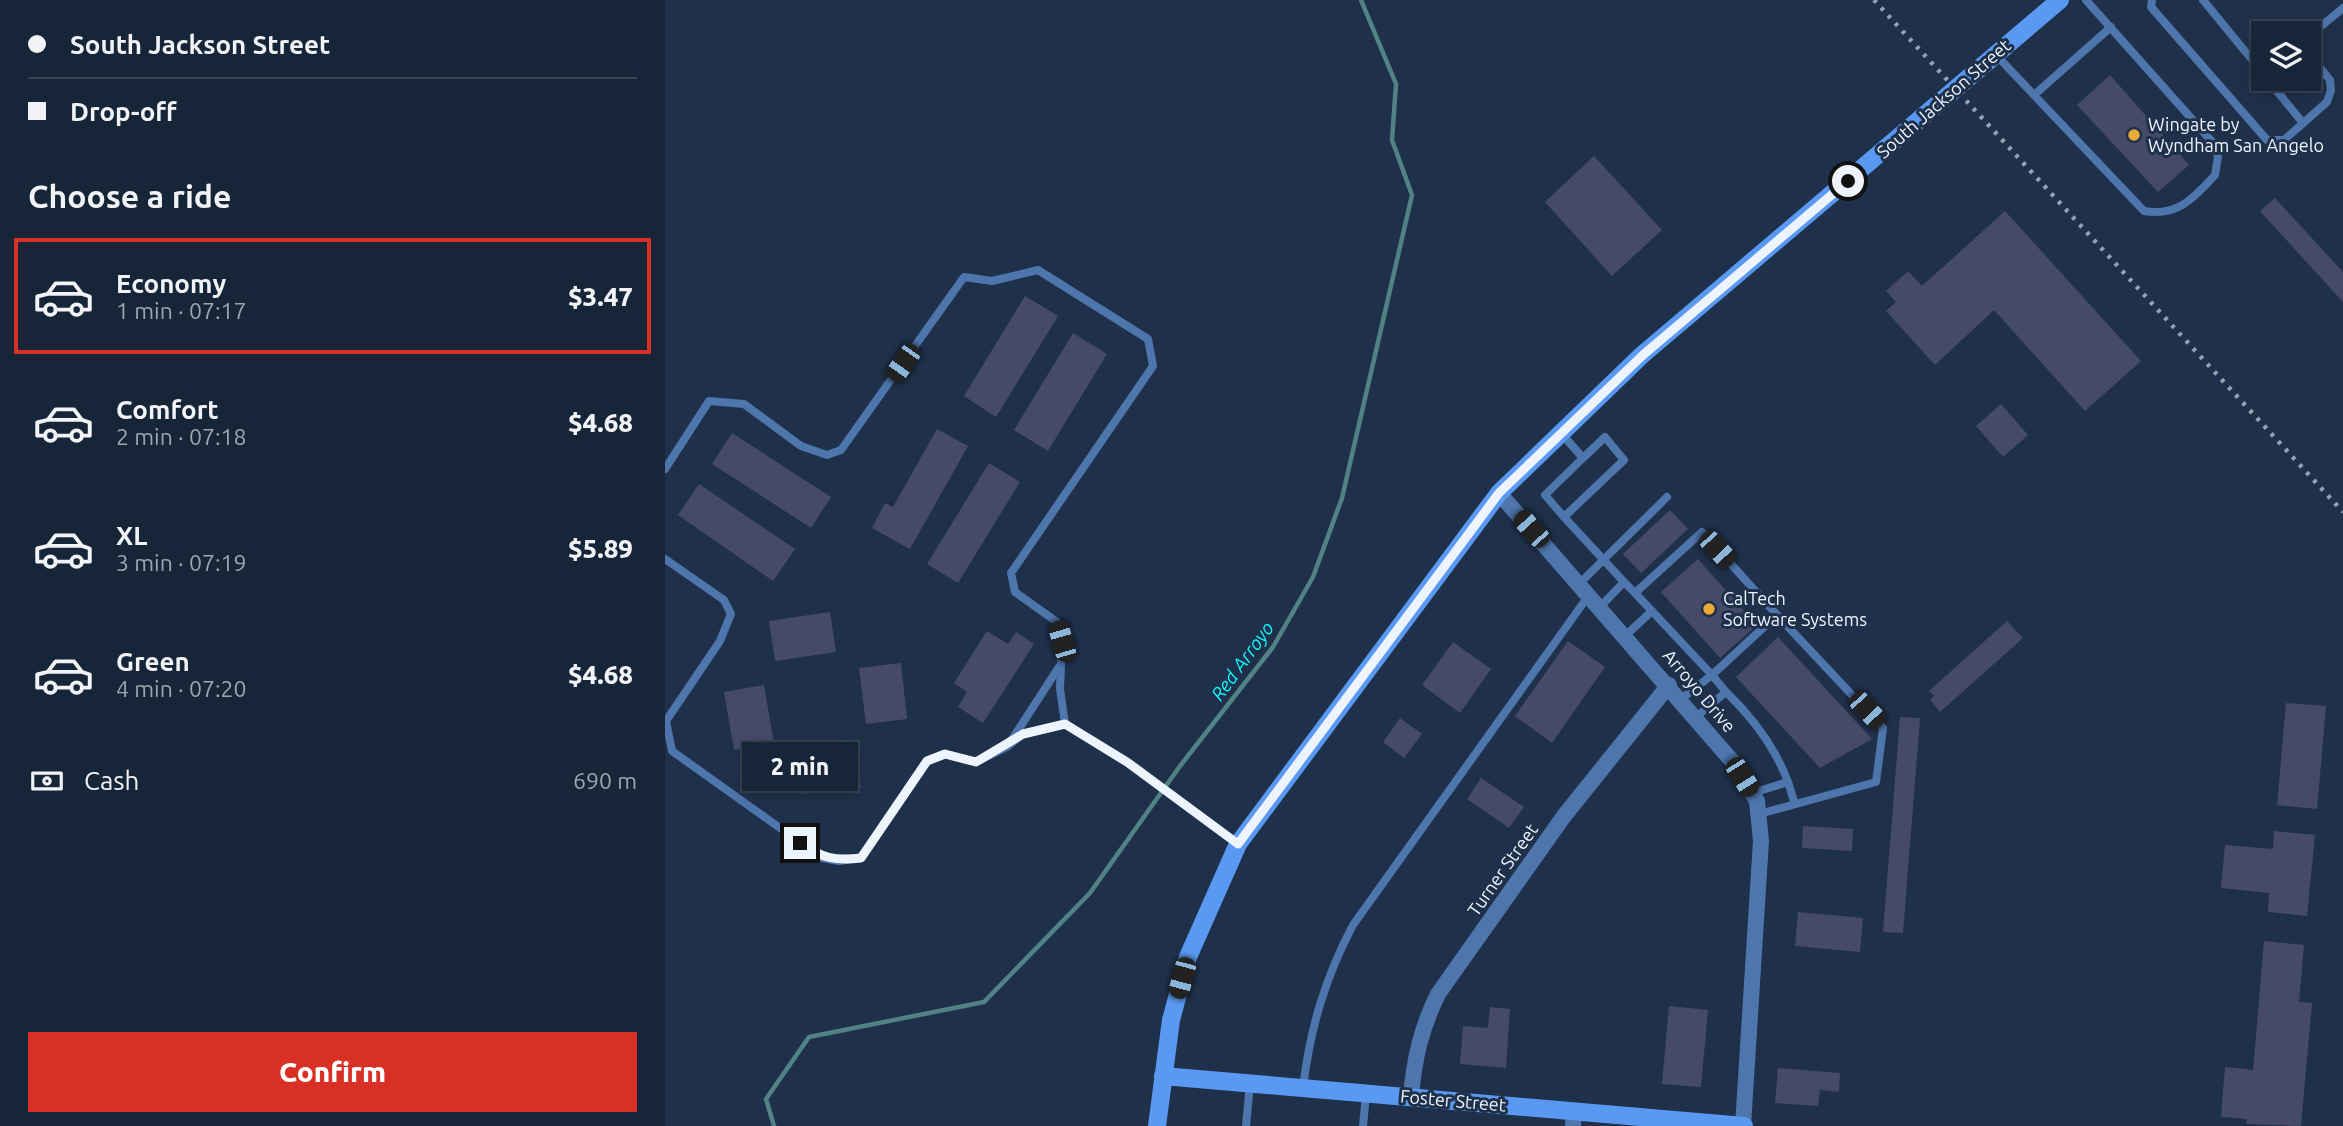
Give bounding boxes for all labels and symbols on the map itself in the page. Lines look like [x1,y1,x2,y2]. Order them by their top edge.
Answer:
street label: South Jackson Street [1873,35,2014,162]
place label: Wingate by Wyndham San Angelo [2148,114,2324,155]
marker: Wingate by Wyndham San Angelo [2126,127,2142,143]
route start [1832,165,1864,197]
car [883,340,924,386]
car [1510,506,1553,552]
car [1695,526,1740,572]
place label: CalTech Software Systems [1723,588,1867,629]
marker: CalTech Software Systems [1701,601,1717,617]
water label: Red Arroyo [1206,617,1278,705]
car [1047,618,1078,664]
street label: Arroyo Drive [1659,645,1740,736]
car [1845,687,1890,733]
callout: 2 min [742,742,858,790]
car [1722,754,1763,800]
street label: Turner Street [1463,819,1541,919]
route end [784,827,816,859]
car [1167,955,1198,1001]
street label: Foster Street [1399,1085,1507,1115]

